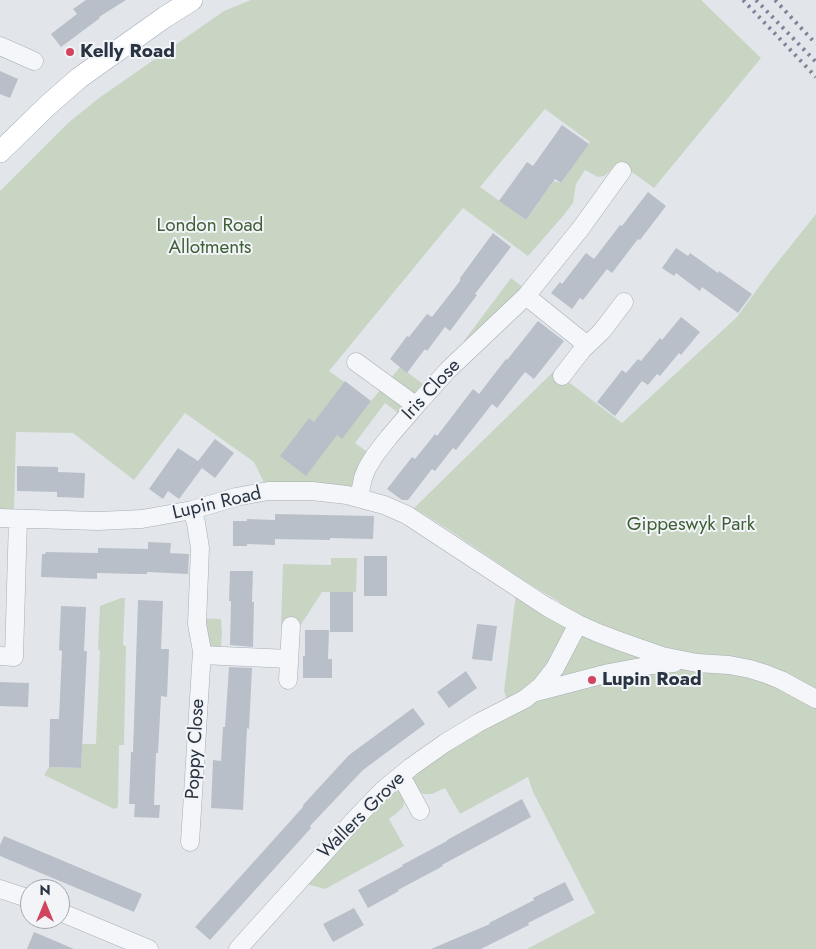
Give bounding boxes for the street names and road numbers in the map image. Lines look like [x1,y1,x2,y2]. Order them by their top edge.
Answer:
street label: Iris Close [398,355,466,425]
street label: Lupin Road [170,483,264,525]
street label: Poppy Close [182,698,210,800]
street label: Wallers Grove [314,768,410,864]

